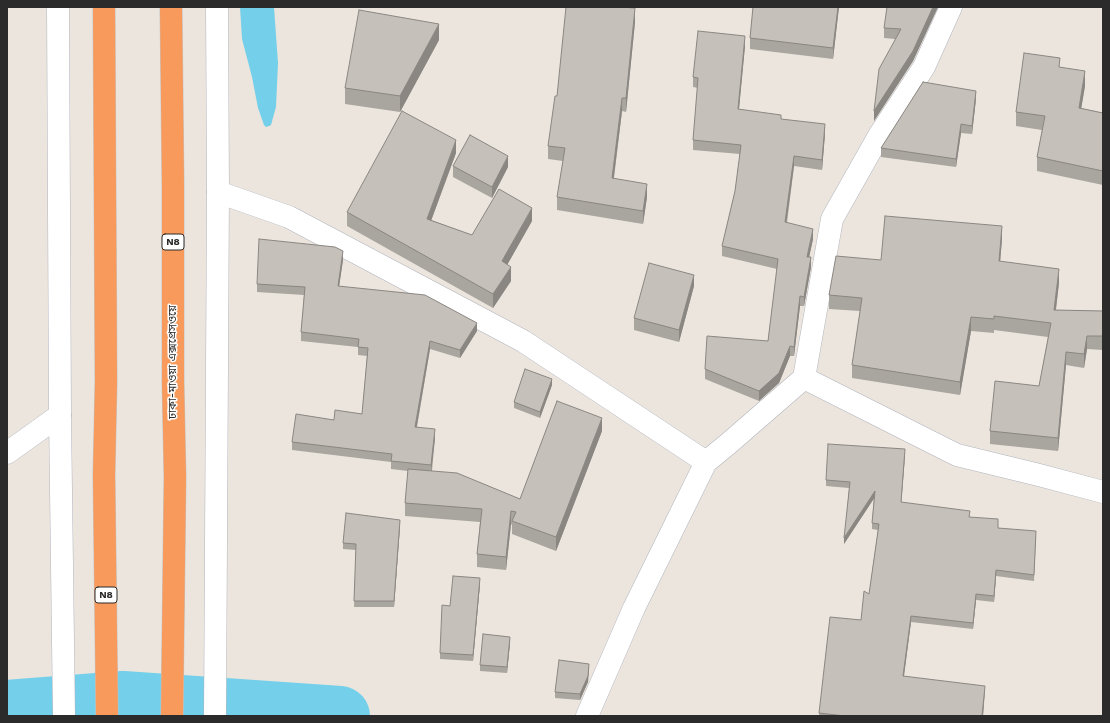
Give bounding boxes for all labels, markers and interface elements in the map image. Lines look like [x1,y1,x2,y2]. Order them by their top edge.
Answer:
road number: N8 [162,234,184,250]
street label: ঢাকা-মাওয়া এক্সপ্রেসওয়ে [166,305,180,419]
road number: N8 [95,587,117,603]

